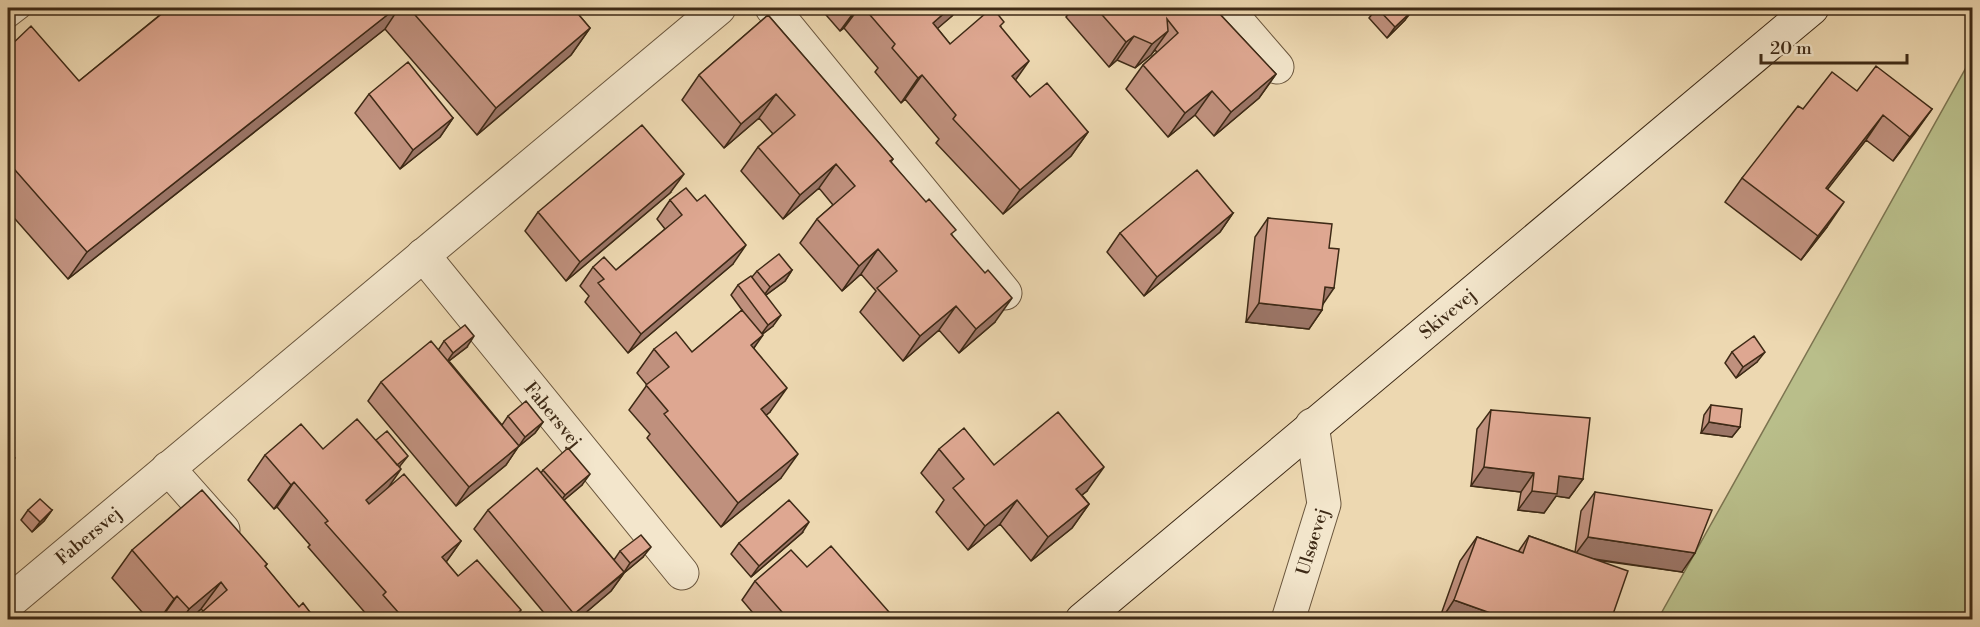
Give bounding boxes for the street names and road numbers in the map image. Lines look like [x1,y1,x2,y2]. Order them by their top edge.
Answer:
street label: Skivevej [1415,284,1481,344]
street label: Fabersvej [519,377,587,453]
street label: Fabersvej [51,502,126,570]
street label: Ulsøevej [1292,505,1334,578]

